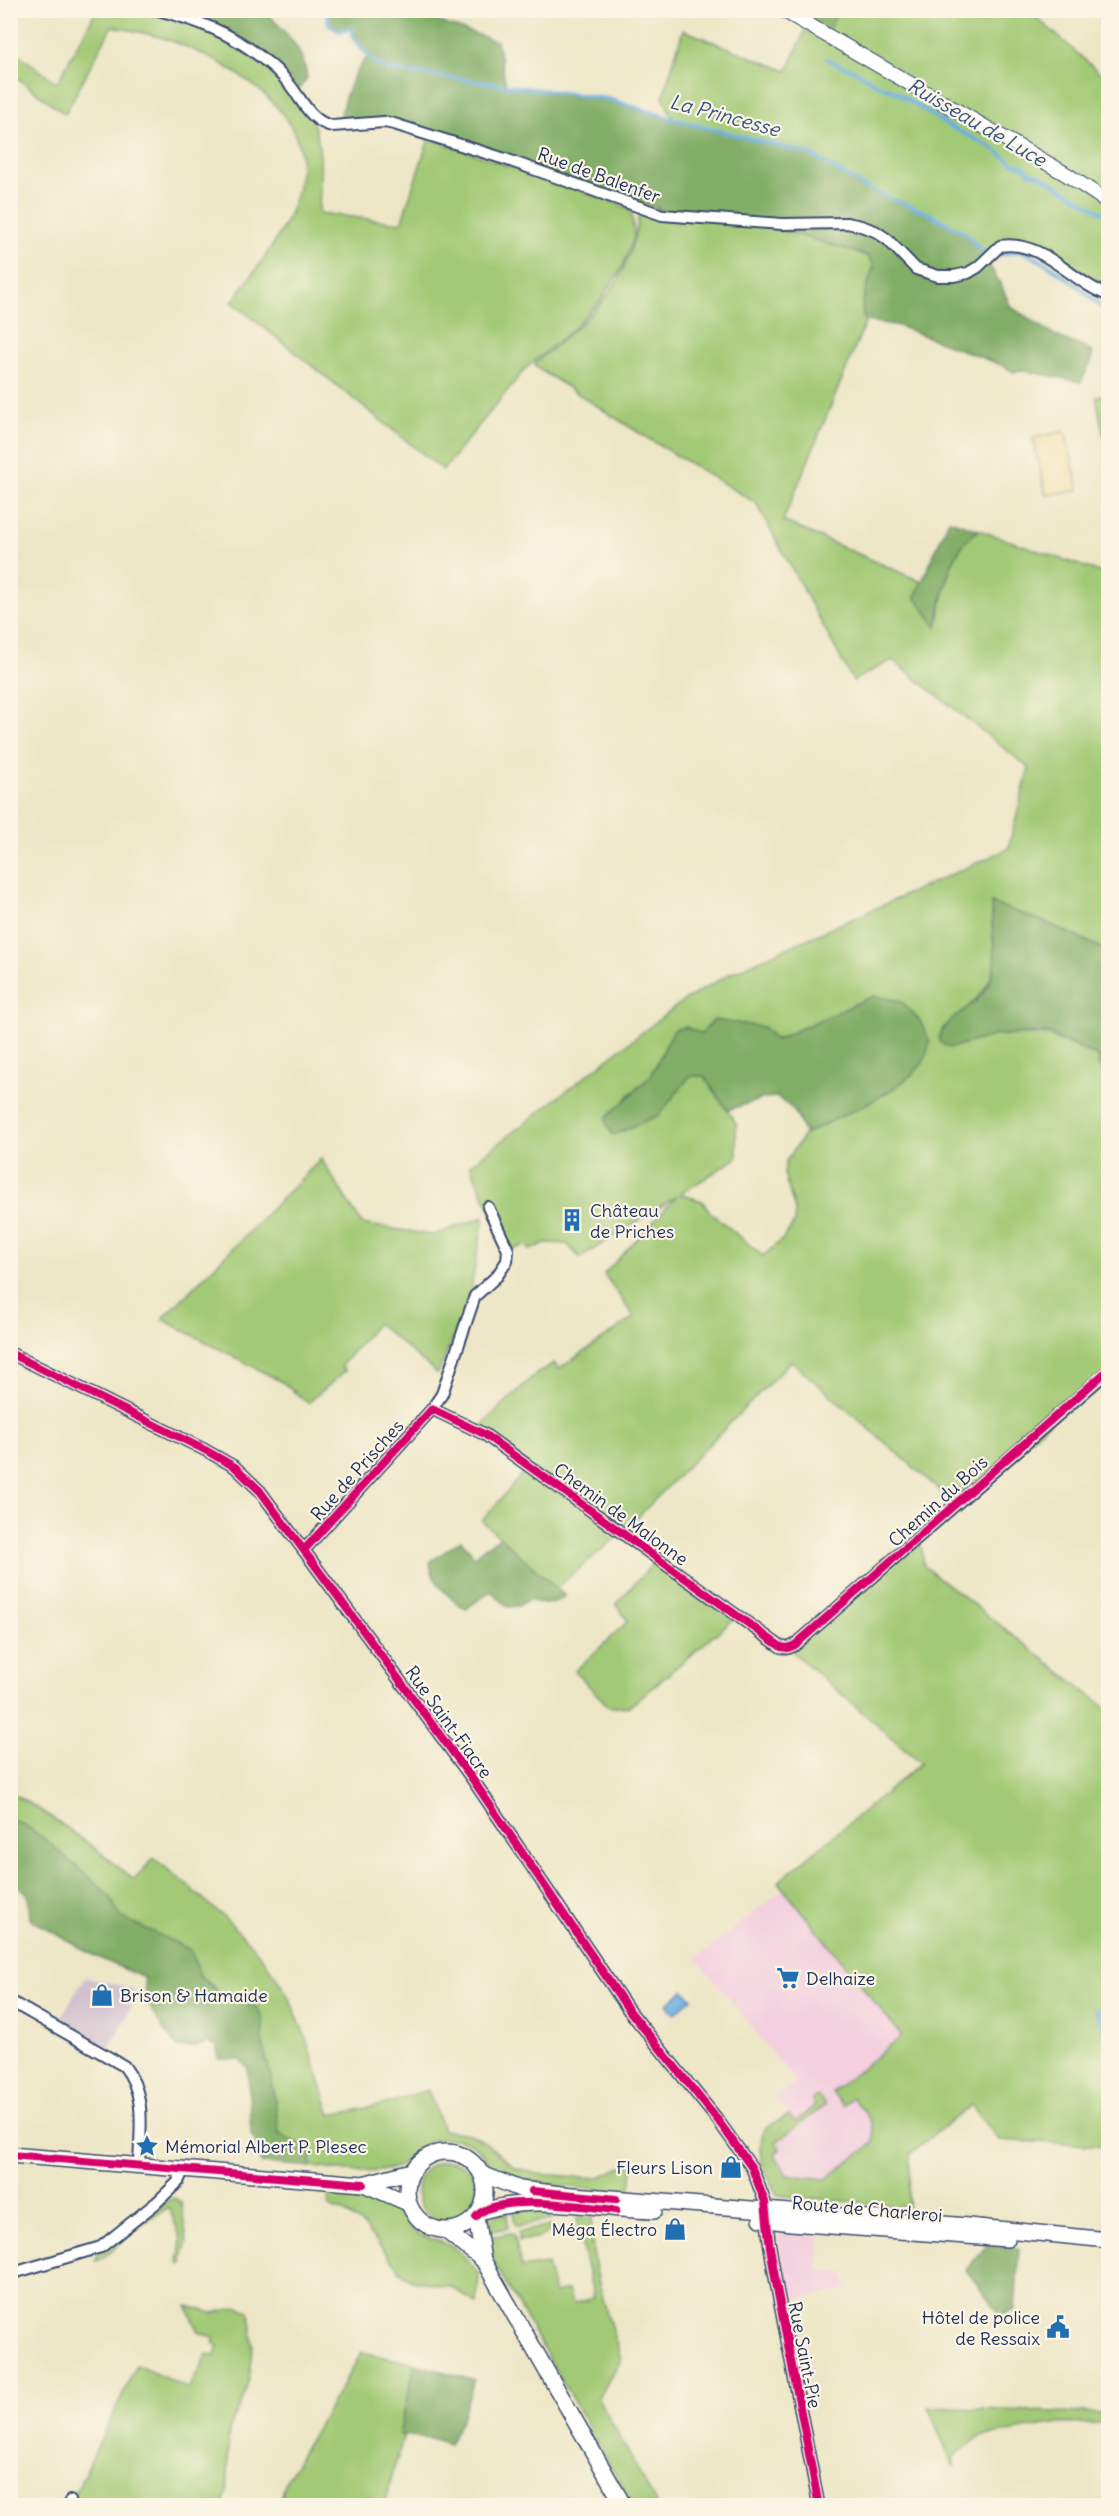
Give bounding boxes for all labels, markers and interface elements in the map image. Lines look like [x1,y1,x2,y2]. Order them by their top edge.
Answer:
water label: Ruisseau de Luce [903,72,1052,172]
water label: La Princesse [667,88,784,142]
street label: Rue de Balenfer [535,142,664,208]
place label: Château de Priches [590,1199,674,1243]
building icon: Château de Priches [559,1207,585,1233]
street label: Rue de Prisches [306,1415,408,1525]
street label: Chemin du Bois [883,1450,993,1552]
street label: Chemin de Malonne [549,1458,693,1570]
street label: Rue Saint-Fiacre [400,1661,498,1783]
supermarket icon: Delhaize [775,1965,801,1991]
place label: Delhaize [806,1967,875,1990]
shop icon: Brison & Hamaide [89,1982,115,2008]
place label: Brison & Hamaide [120,1984,268,2007]
place icon: Mémorial Albert P. Plesec [134,2133,160,2159]
place label: Mémorial Albert P. Plesec [165,2135,367,2158]
shop icon: Fleurs Lison [718,2154,744,2180]
place label: Fleurs Lison [616,2156,713,2179]
street label: Route de Charleroi [791,2191,943,2227]
shop icon: Méga Électro [662,2216,688,2242]
place label: Méga Électro [551,2218,657,2241]
street label: Rue Saint-Pie [783,2300,827,2410]
place label: Hôtel de police de Ressaix [922,2306,1040,2350]
public building icon: Hôtel de police de Ressaix [1045,2314,1071,2340]

